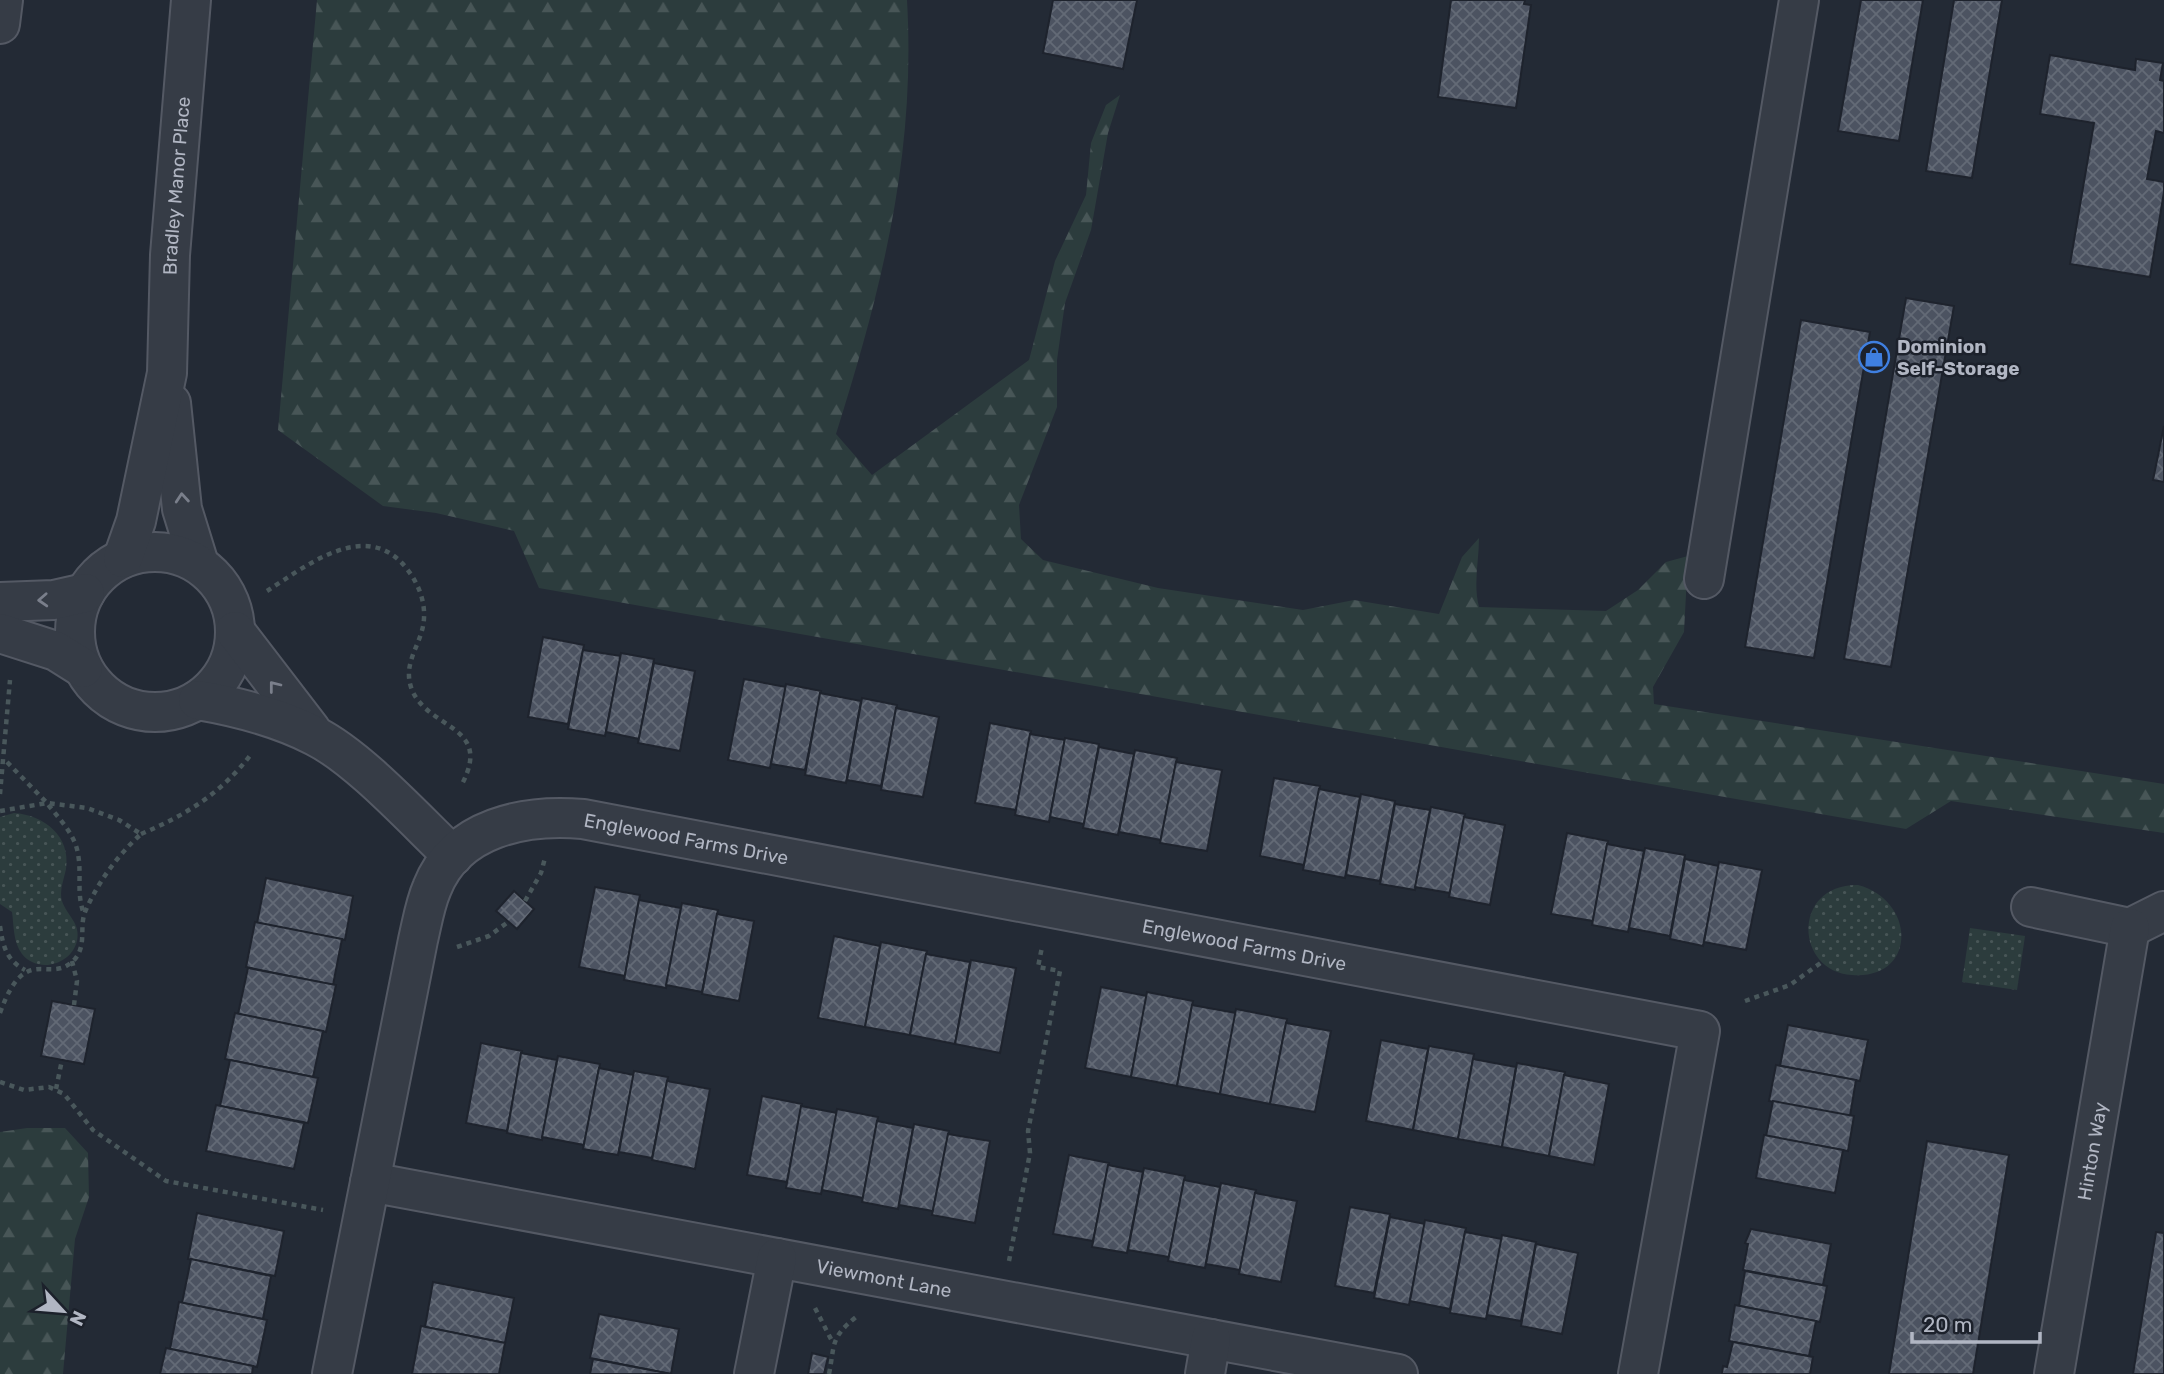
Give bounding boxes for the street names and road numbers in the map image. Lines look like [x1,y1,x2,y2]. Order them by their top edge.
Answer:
street label: Bradley Manor Place [158,96,195,275]
street label: Englewood Farms Drive [582,808,790,869]
street label: Englewood Farms Drive [1140,914,1348,975]
street label: Hinton Way [2072,1100,2112,1202]
street label: Viewmont Lane [815,1254,954,1302]

